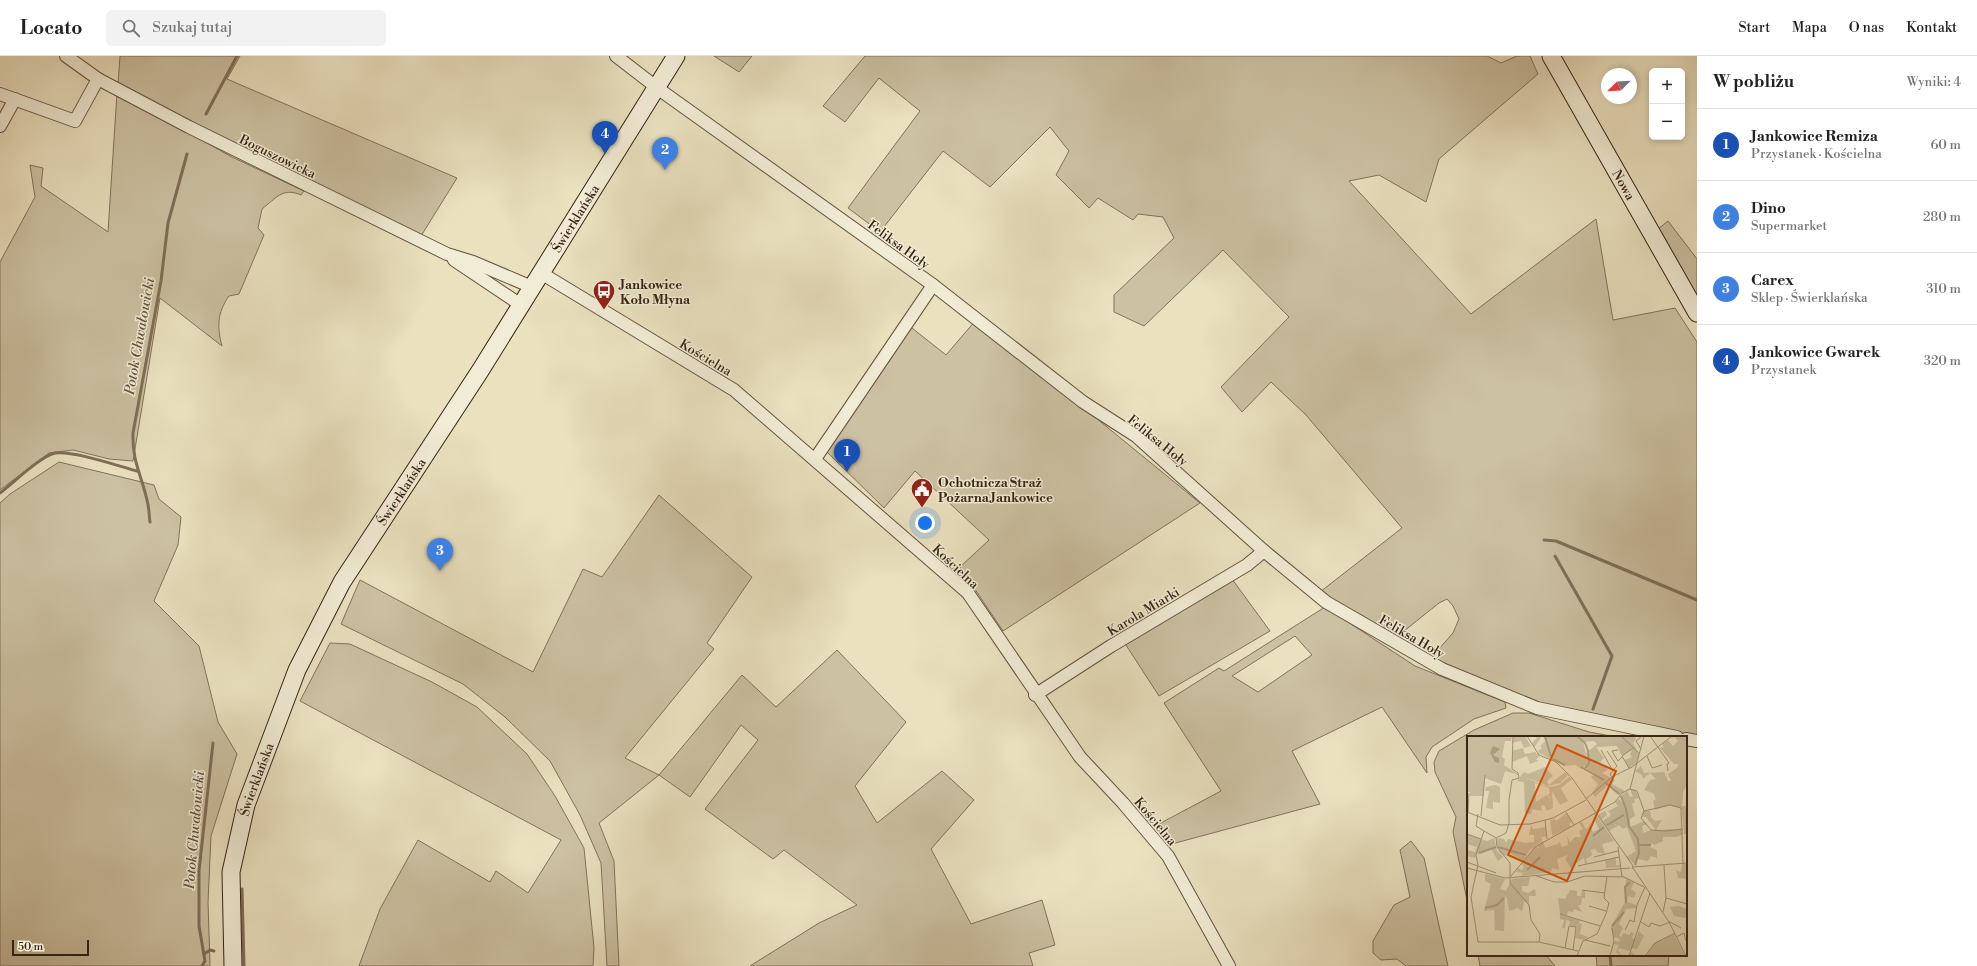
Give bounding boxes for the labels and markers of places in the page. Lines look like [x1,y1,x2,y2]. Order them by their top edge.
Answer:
pin: 4 [592,121,618,154]
pin: 2 [652,137,678,170]
place label: Jankowice Koło Młyna [618,277,691,308]
bus stop icon: Jankowice Koło Młyna [591,278,617,311]
pin: 1 [834,439,860,472]
place label: Ochotnicza Straż Pożarna Jankowice [938,475,1053,506]
public building icon: Ochotnicza Straż Pożarna Jankowice [909,476,935,509]
pin: 3 [427,538,453,571]

